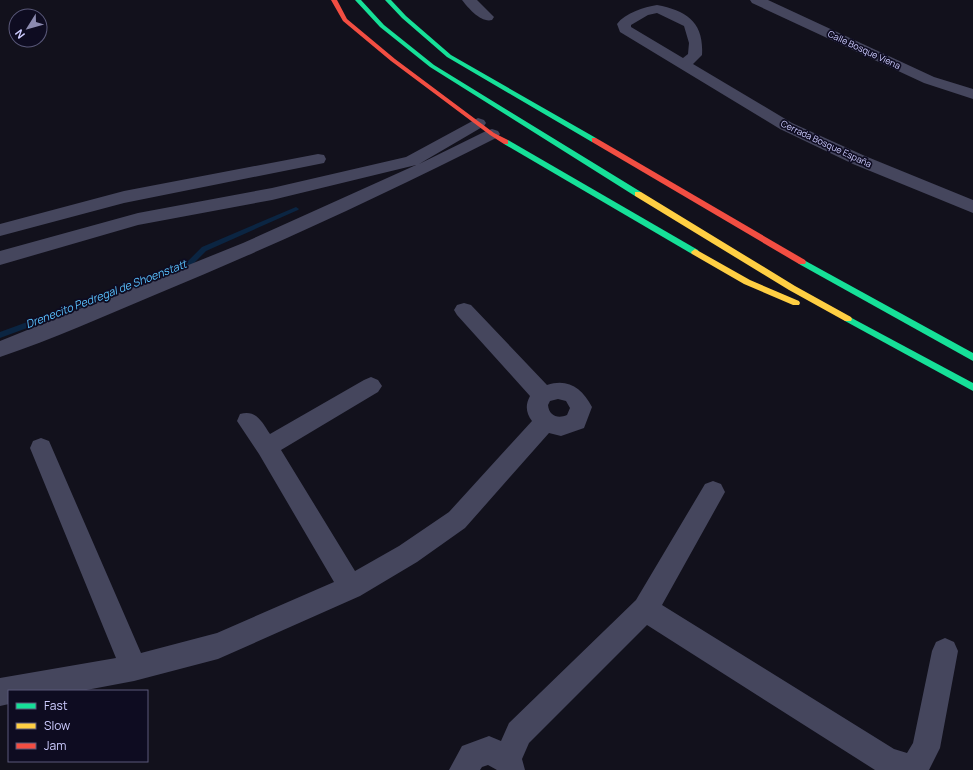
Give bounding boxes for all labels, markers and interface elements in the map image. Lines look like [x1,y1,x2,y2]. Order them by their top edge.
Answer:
north arrow [8,8,48,48]
text: N [11,27,28,42]
street label: Calle Bosque Viena [826,27,903,72]
street label: Cerrada Bosque España [779,117,874,170]
water label: Drenecito Pedregal de Shoenstatt [23,255,190,331]
legend [8,690,148,762]
text: Fast [44,697,68,714]
text: Slow [44,717,70,734]
text: Jam [44,737,66,754]

